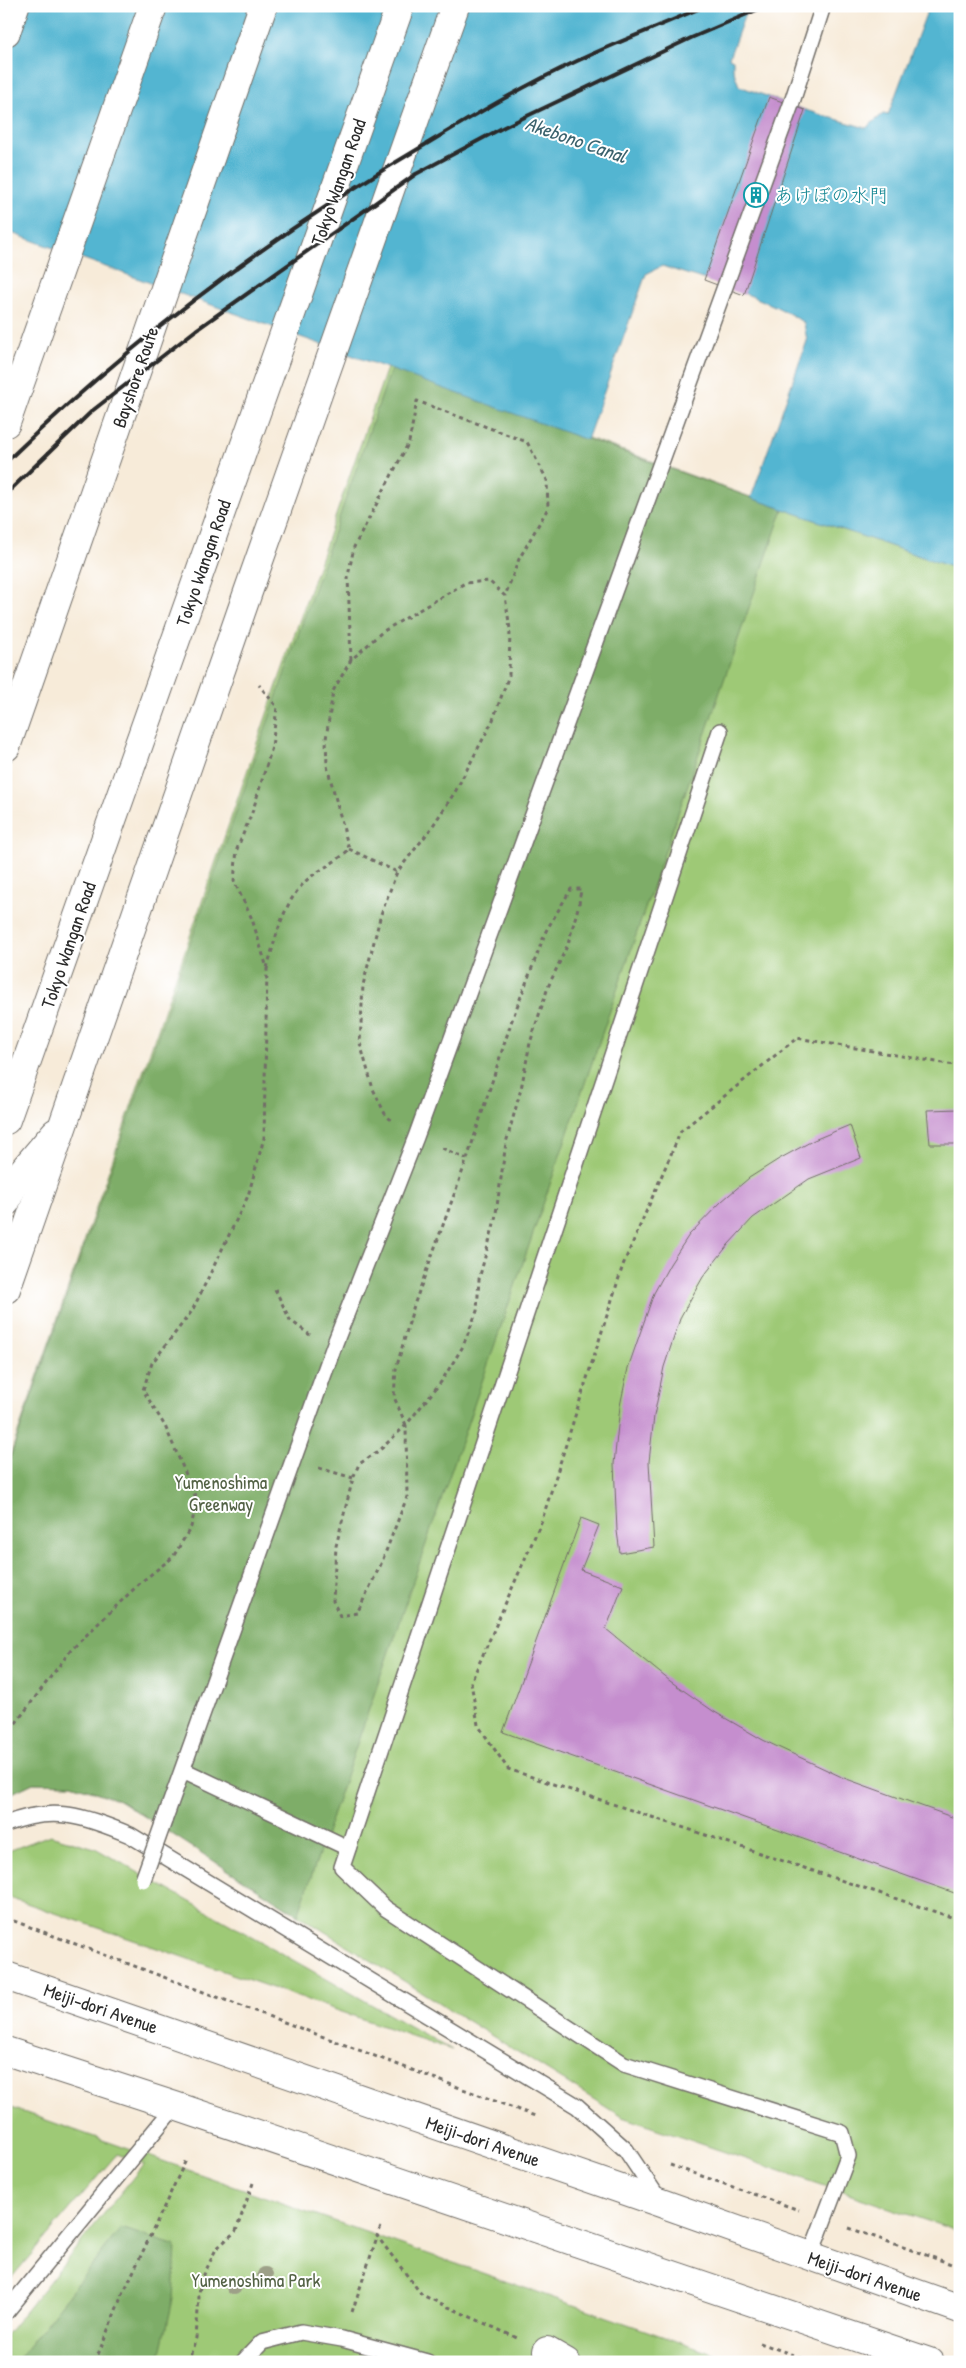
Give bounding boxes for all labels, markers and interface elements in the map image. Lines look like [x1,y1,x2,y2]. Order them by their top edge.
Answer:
water label: Akebono Canal [522,109,632,169]
street label: Tokyo Wangan Road [304,115,372,249]
building icon: あけぼの水門 [743,182,769,208]
place label: あけぼの水門 [774,182,888,208]
street label: Bayshore Route [106,323,165,431]
street label: Tokyo Wangan Road [169,496,237,630]
street label: Tokyo Wangan Road [34,878,102,1012]
park label: Yumenoshima Greenway [175,1469,268,1517]
street label: Meiji-dori Avenue [41,1976,162,2040]
street label: Meiji-dori Avenue [423,2109,544,2173]
street label: Meiji-dori Avenue [805,2244,926,2308]
park label: Yumenoshima Park [192,2267,321,2293]

